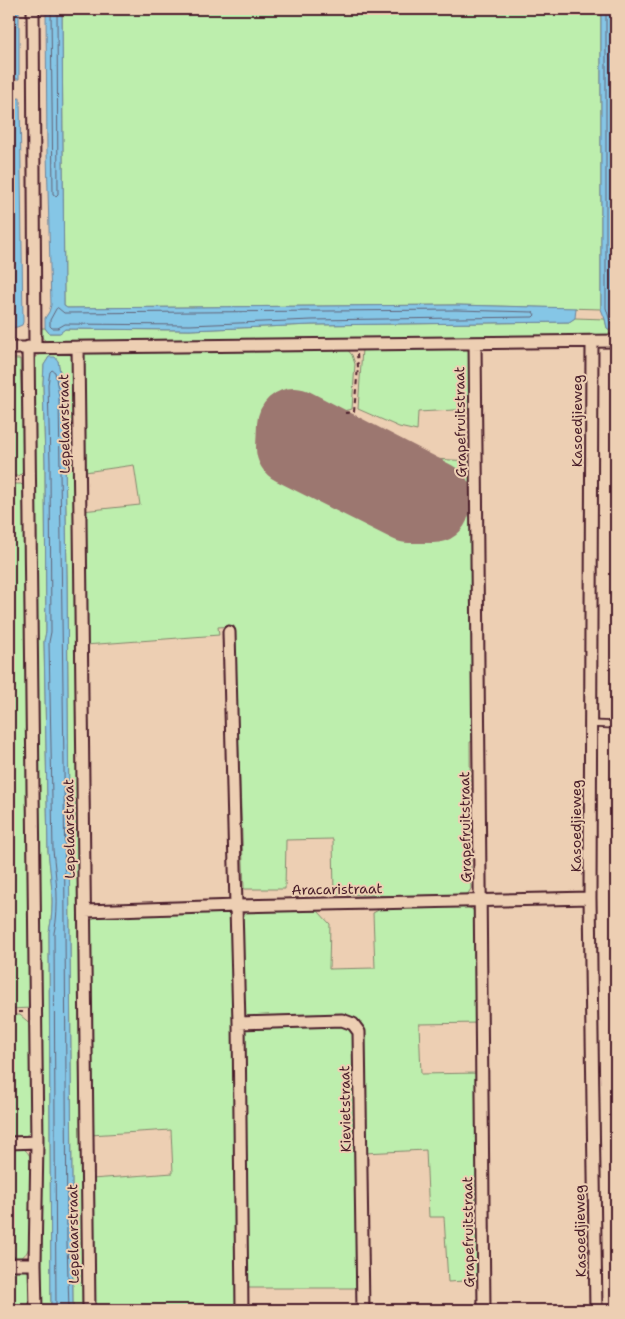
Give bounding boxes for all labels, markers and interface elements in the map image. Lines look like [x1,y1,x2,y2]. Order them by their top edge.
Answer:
street label: Grapefruitstraat [450,366,470,478]
street label: Lepelaarstraat [54,374,74,474]
street label: Kasoedjieweg [568,375,586,467]
street label: Grapefruitstraat [455,771,475,883]
street label: Lepelaarstraat [59,779,79,879]
street label: Kasoedjieweg [567,780,585,872]
street label: Aracaristraat [291,879,383,899]
street label: Kievietstraat [335,1065,355,1153]
street label: Grapefruitstraat [458,1176,478,1288]
street label: Lepelaarstraat [63,1184,83,1284]
street label: Kasoedjieweg [570,1185,590,1277]

